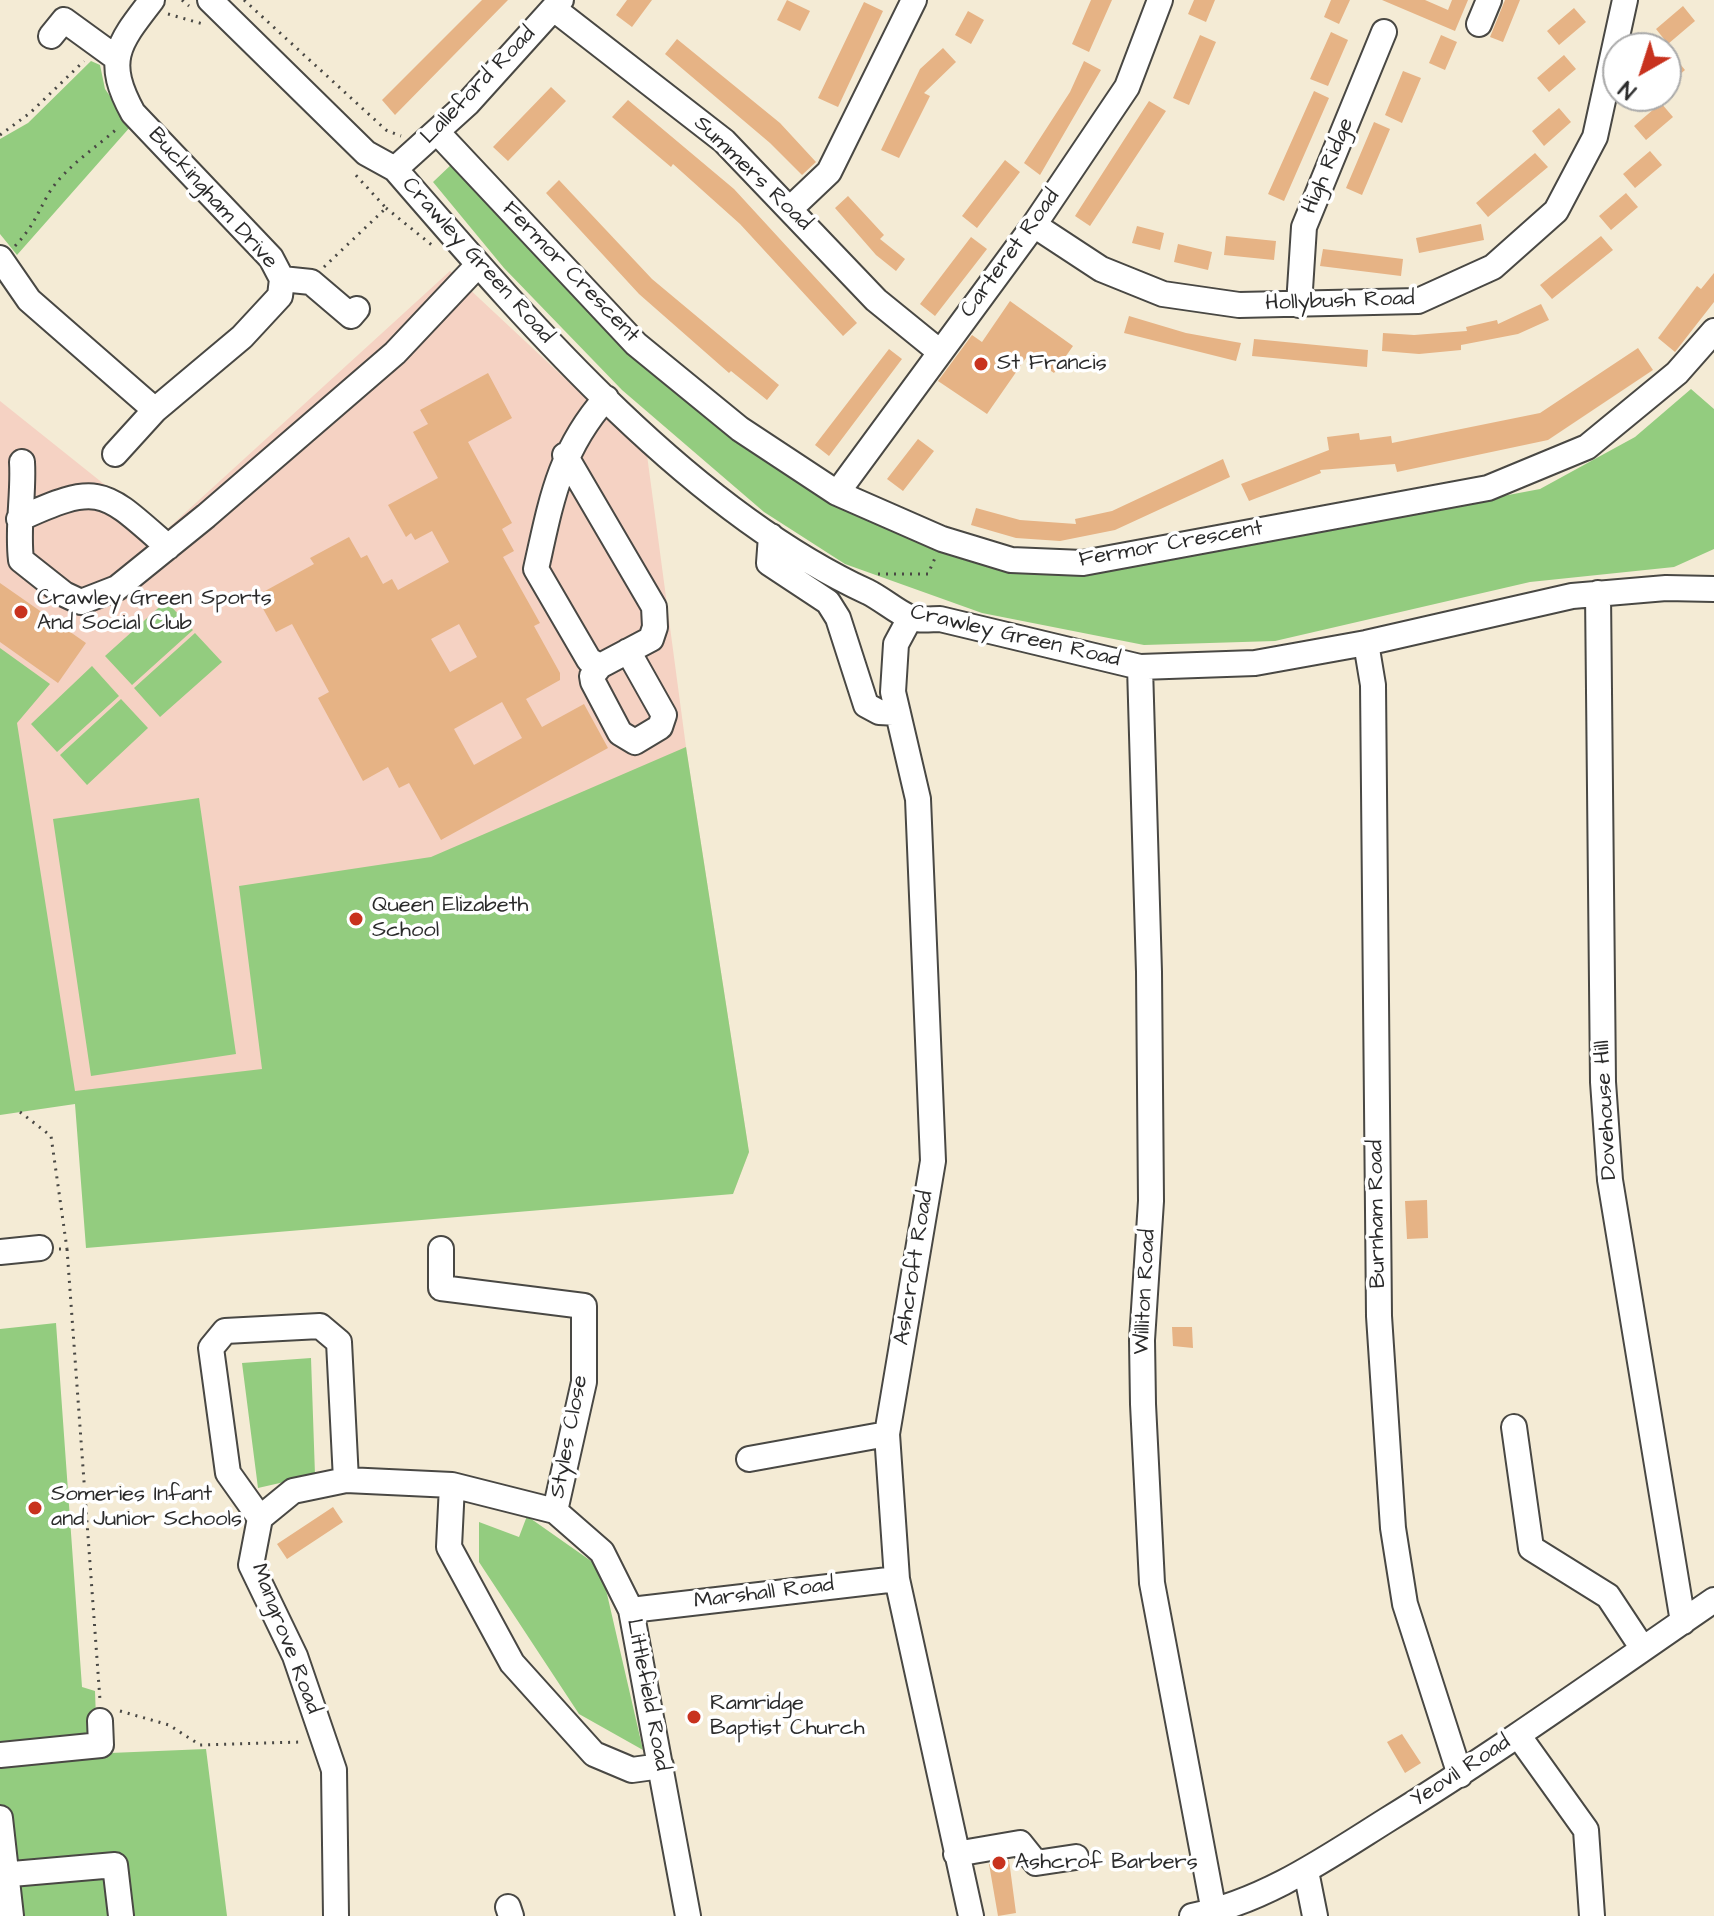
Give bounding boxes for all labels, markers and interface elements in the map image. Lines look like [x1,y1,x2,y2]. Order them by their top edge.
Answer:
street label: Lalleford Road [416,22,542,150]
north arrow [1602,32,1682,112]
text: N [1613,73,1643,106]
street label: Summers Road [687,111,817,237]
street label: High Ridge [1297,114,1361,218]
street label: Buckingham Drive [142,123,282,275]
street label: Crawley Green Road [395,172,559,350]
street label: Carteret Road [956,185,1066,323]
street label: Fermor Crescent [496,197,644,349]
street label: Hollybush Road [1265,286,1415,318]
place label: St Francis [997,351,1107,377]
marker: St Francis [972,355,990,373]
street label: Fermor Crescent [1077,516,1265,574]
place label: Crawley Green Sports And Social Club [37,586,272,638]
street label: Crawley Green Road [908,600,1122,674]
marker: Crawley Green Sports And Social Club [12,603,30,621]
place label: Queen Elizabeth School [372,893,528,944]
marker: Queen Elizabeth School [347,910,365,928]
street label: Dovehouse Hill [1590,1040,1624,1180]
street label: Burnham Road [1364,1140,1392,1288]
street label: Ashcroft Road [890,1189,940,1347]
street label: Williton Road [1130,1228,1162,1356]
street label: Styles Close [545,1373,595,1501]
place label: Someries Infant and Junior Schools [51,1482,242,1534]
marker: Someries Infant and Junior Schools [26,1499,44,1517]
street label: Mangrove Road [244,1560,326,1718]
street label: Marshall Road [692,1572,836,1616]
street label: Littlefield Road [619,1617,675,1773]
place label: Ramridge Baptist Church [710,1691,865,1742]
marker: Ramridge Baptist Church [685,1708,703,1726]
street label: Yeovil Road [1406,1730,1516,1814]
place label: Ashcrof Barbers [1015,1850,1198,1876]
marker: Ashcrof Barbers [990,1854,1008,1872]

